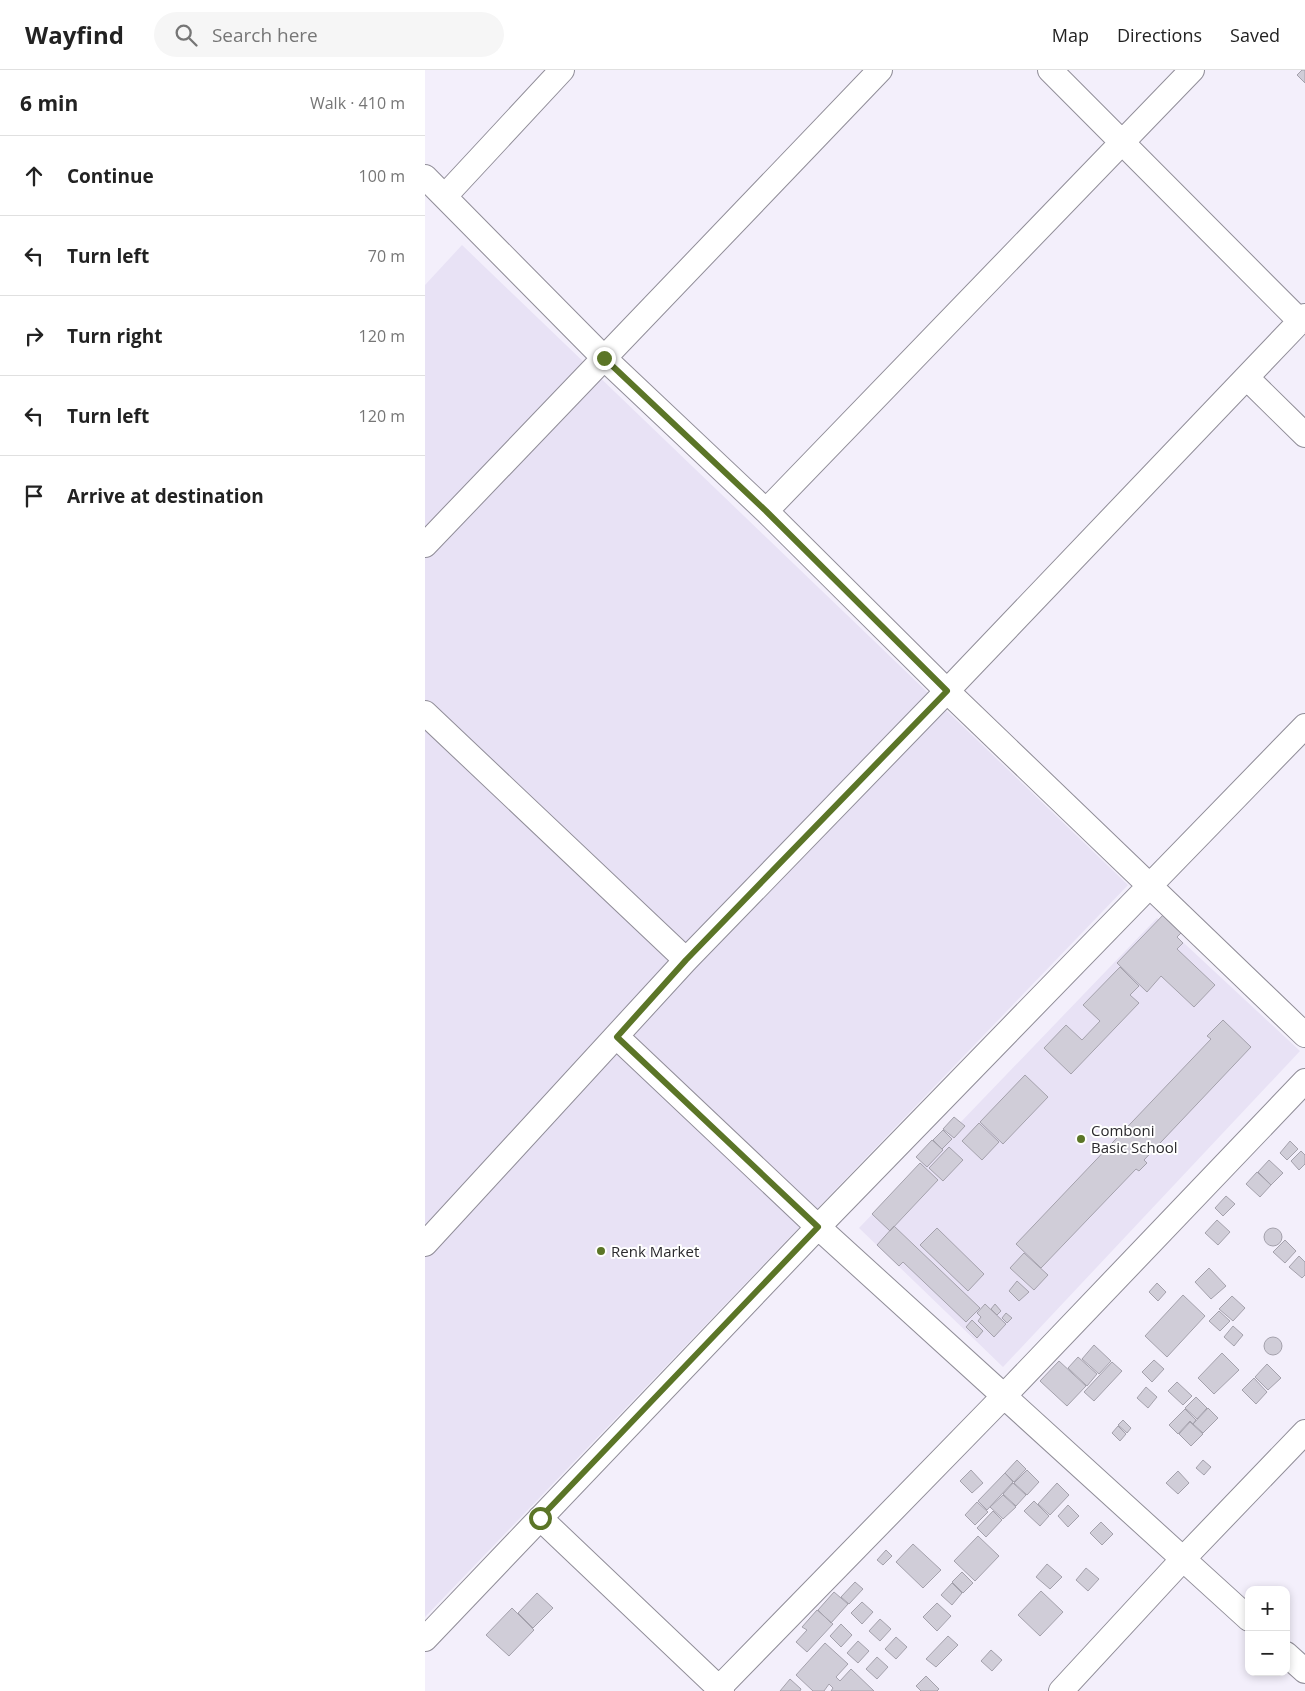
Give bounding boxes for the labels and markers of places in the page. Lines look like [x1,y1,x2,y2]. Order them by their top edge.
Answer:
place label: Comboni Basic School [1091,1120,1177,1157]
marker: Comboni Basic School [1075,1133,1087,1145]
place label: Renk Market [611,1241,699,1261]
marker: Renk Market [595,1245,607,1257]

